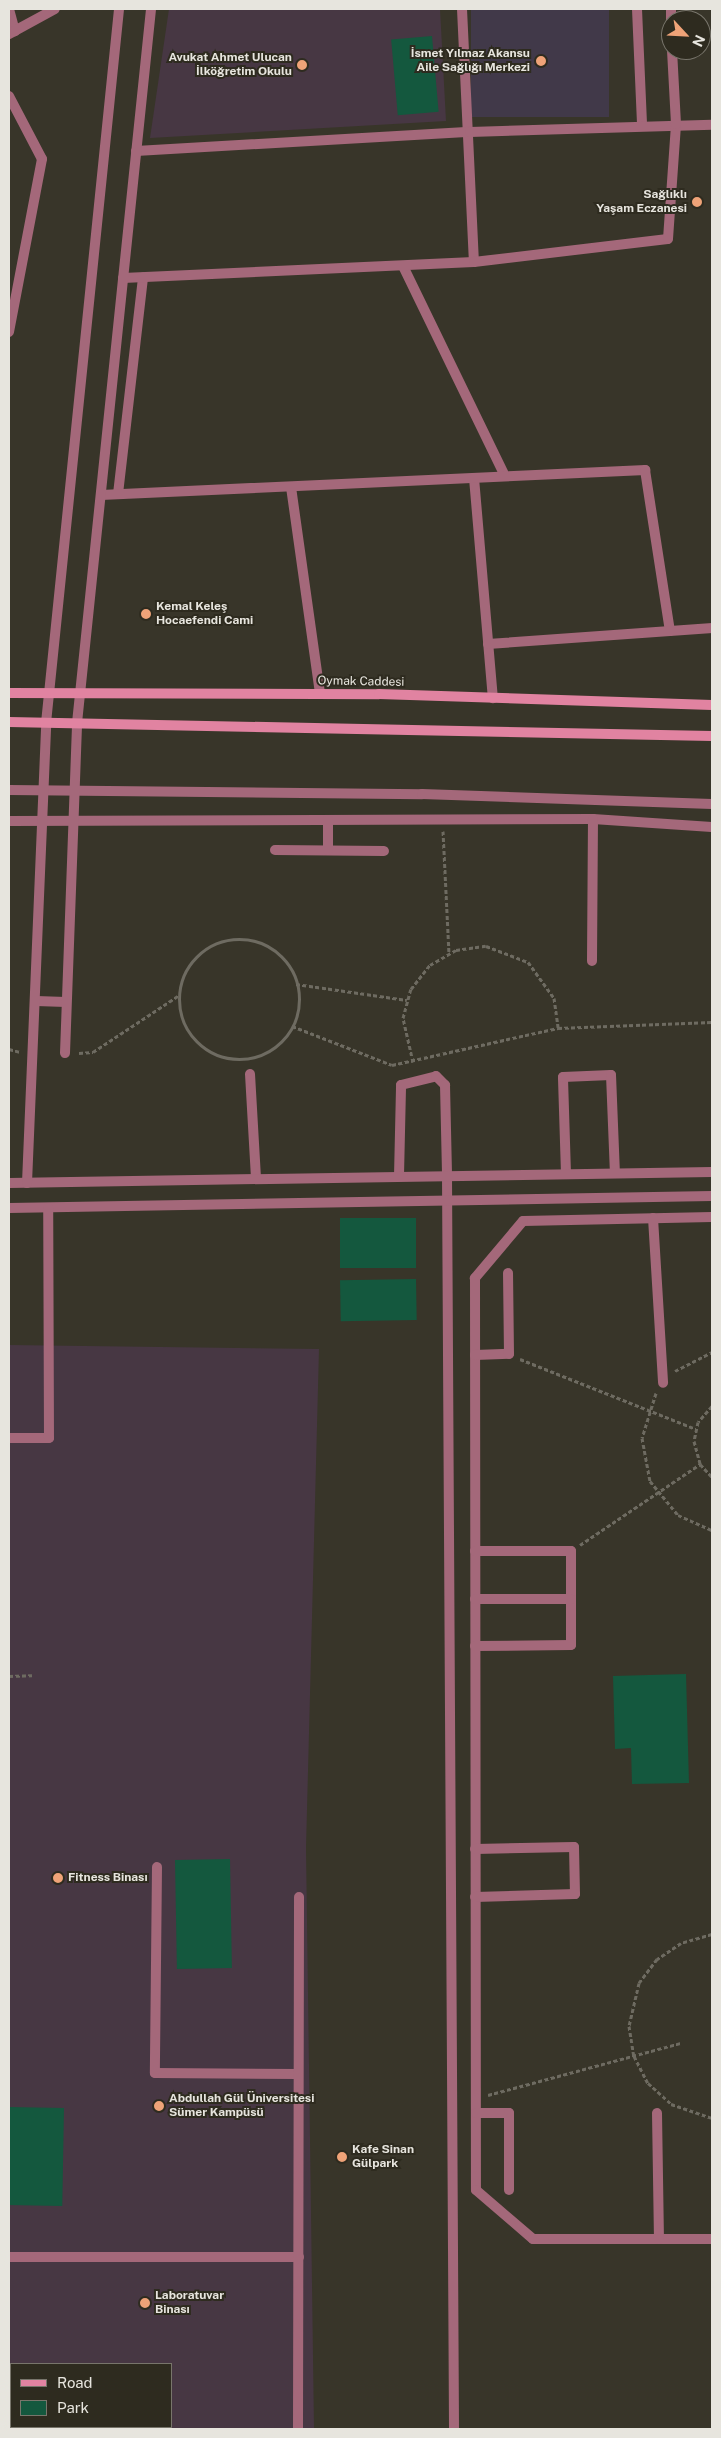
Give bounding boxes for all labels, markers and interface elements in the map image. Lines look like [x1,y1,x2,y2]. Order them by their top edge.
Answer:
north arrow [661,10,711,60]
text: N [689,33,708,49]
place label: İsmet Yılmaz Akansu Aile Sağlığı Merkezi [411,47,530,75]
place label: Avukat Ahmet Ulucan İlköğretim Okulu [169,51,292,79]
marker: İsmet Yılmaz Akansu Aile Sağlığı Merkezi [534,54,548,68]
marker: Avukat Ahmet Ulucan İlköğretim Okulu [296,59,308,71]
place label: Sağlıklı Yaşam Eczanesi [596,188,687,216]
marker: Sağlıklı Yaşam Eczanesi [691,196,703,208]
place label: Kemal Keleş Hocaefendi Cami [156,600,253,628]
marker: Kemal Keleş Hocaefendi Cami [140,608,152,620]
street label: Oymak Caddesi [317,674,405,690]
place label: Fitness Binası [68,1871,148,1885]
marker: Fitness Binası [52,1872,64,1884]
place label: Abdullah Gül Üniversitesi Sümer Kampüsü [169,2092,314,2120]
marker: Abdullah Gül Üniversitesi Sümer Kampüsü [153,2100,165,2112]
place label: Kafe Sinan Gülpark [352,2143,414,2171]
marker: Kafe Sinan Gülpark [336,2151,348,2163]
place label: Laboratuvar Binası [155,2289,224,2317]
marker: Laboratuvar Binası [139,2297,151,2309]
legend [10,2363,172,2428]
text: Road [57,2374,93,2391]
text: Park [57,2399,89,2416]

